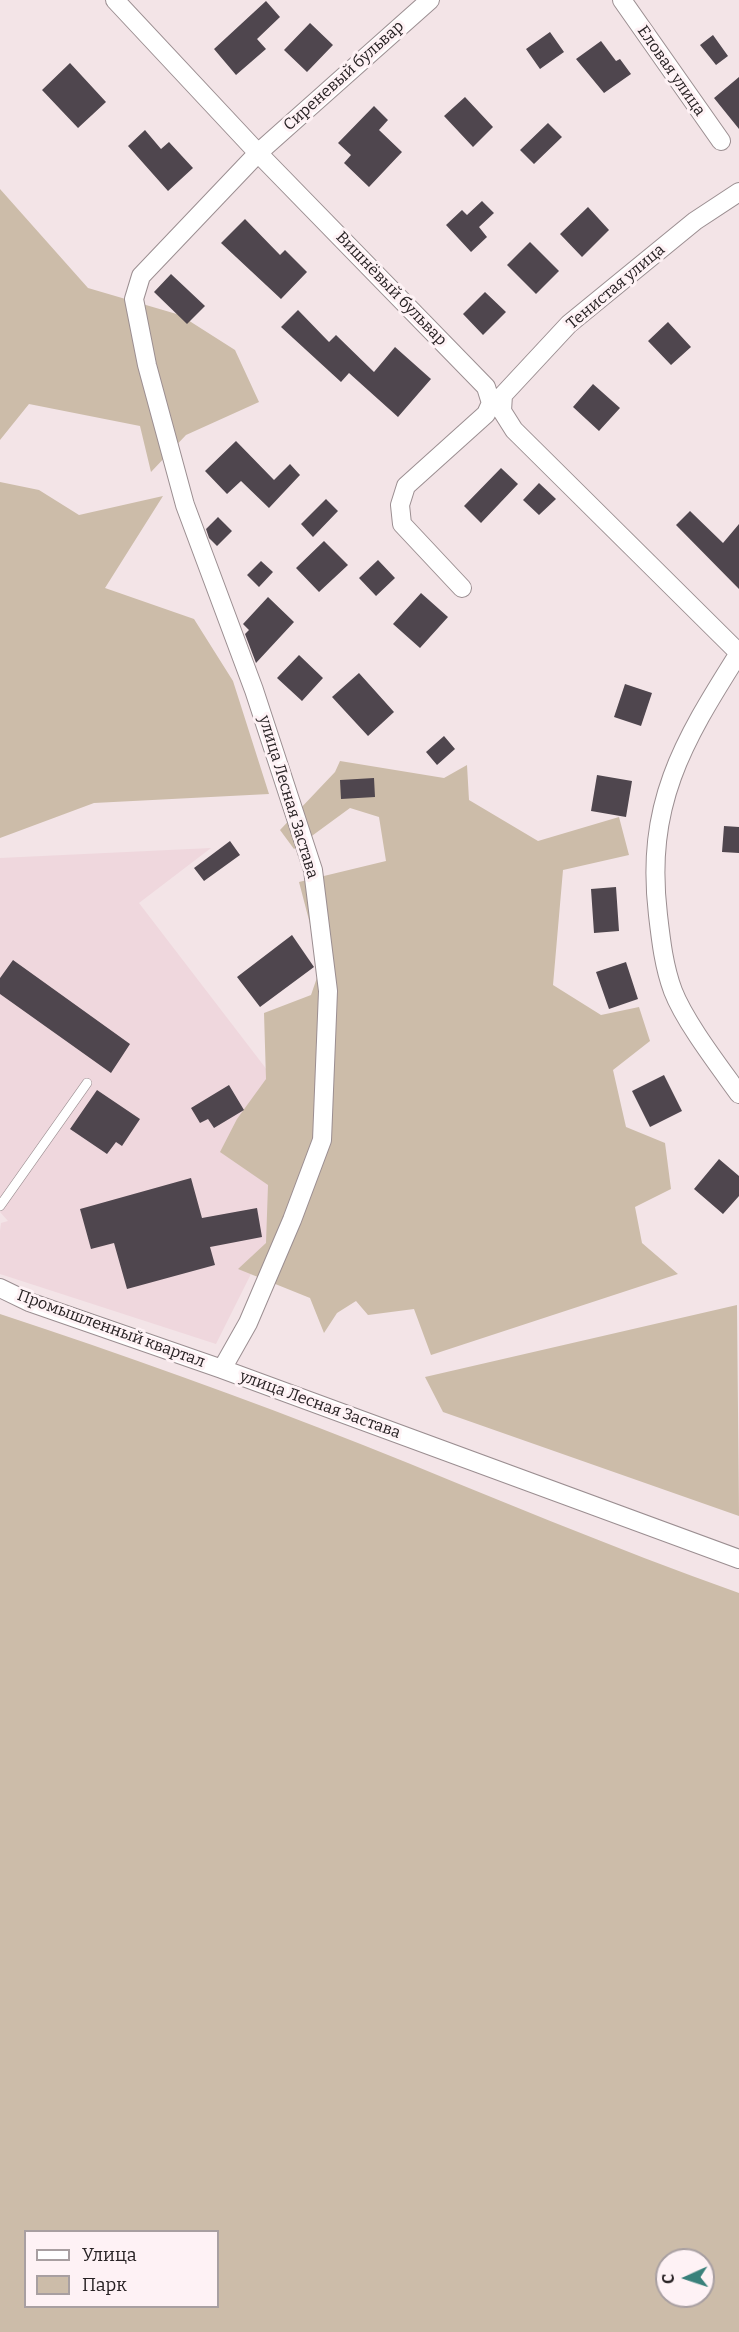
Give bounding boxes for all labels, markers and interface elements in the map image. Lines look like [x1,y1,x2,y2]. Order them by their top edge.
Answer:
street label: Сиреневый бульвар [280,17,408,135]
street label: Еловая улица [633,22,709,120]
street label: Вишнёвый бульвар [332,228,450,350]
street label: Тенистая улица [563,240,669,334]
street label: улица Лесная Застава [254,713,322,881]
street label: Промышленный квартал [14,1286,208,1372]
street label: улица Лесная Застава [237,1367,403,1443]
legend [24,2230,219,2308]
text: Улица [82,2244,137,2266]
north arrow [655,2248,715,2308]
text: С [659,2273,678,2284]
text: Парк [82,2274,127,2296]

